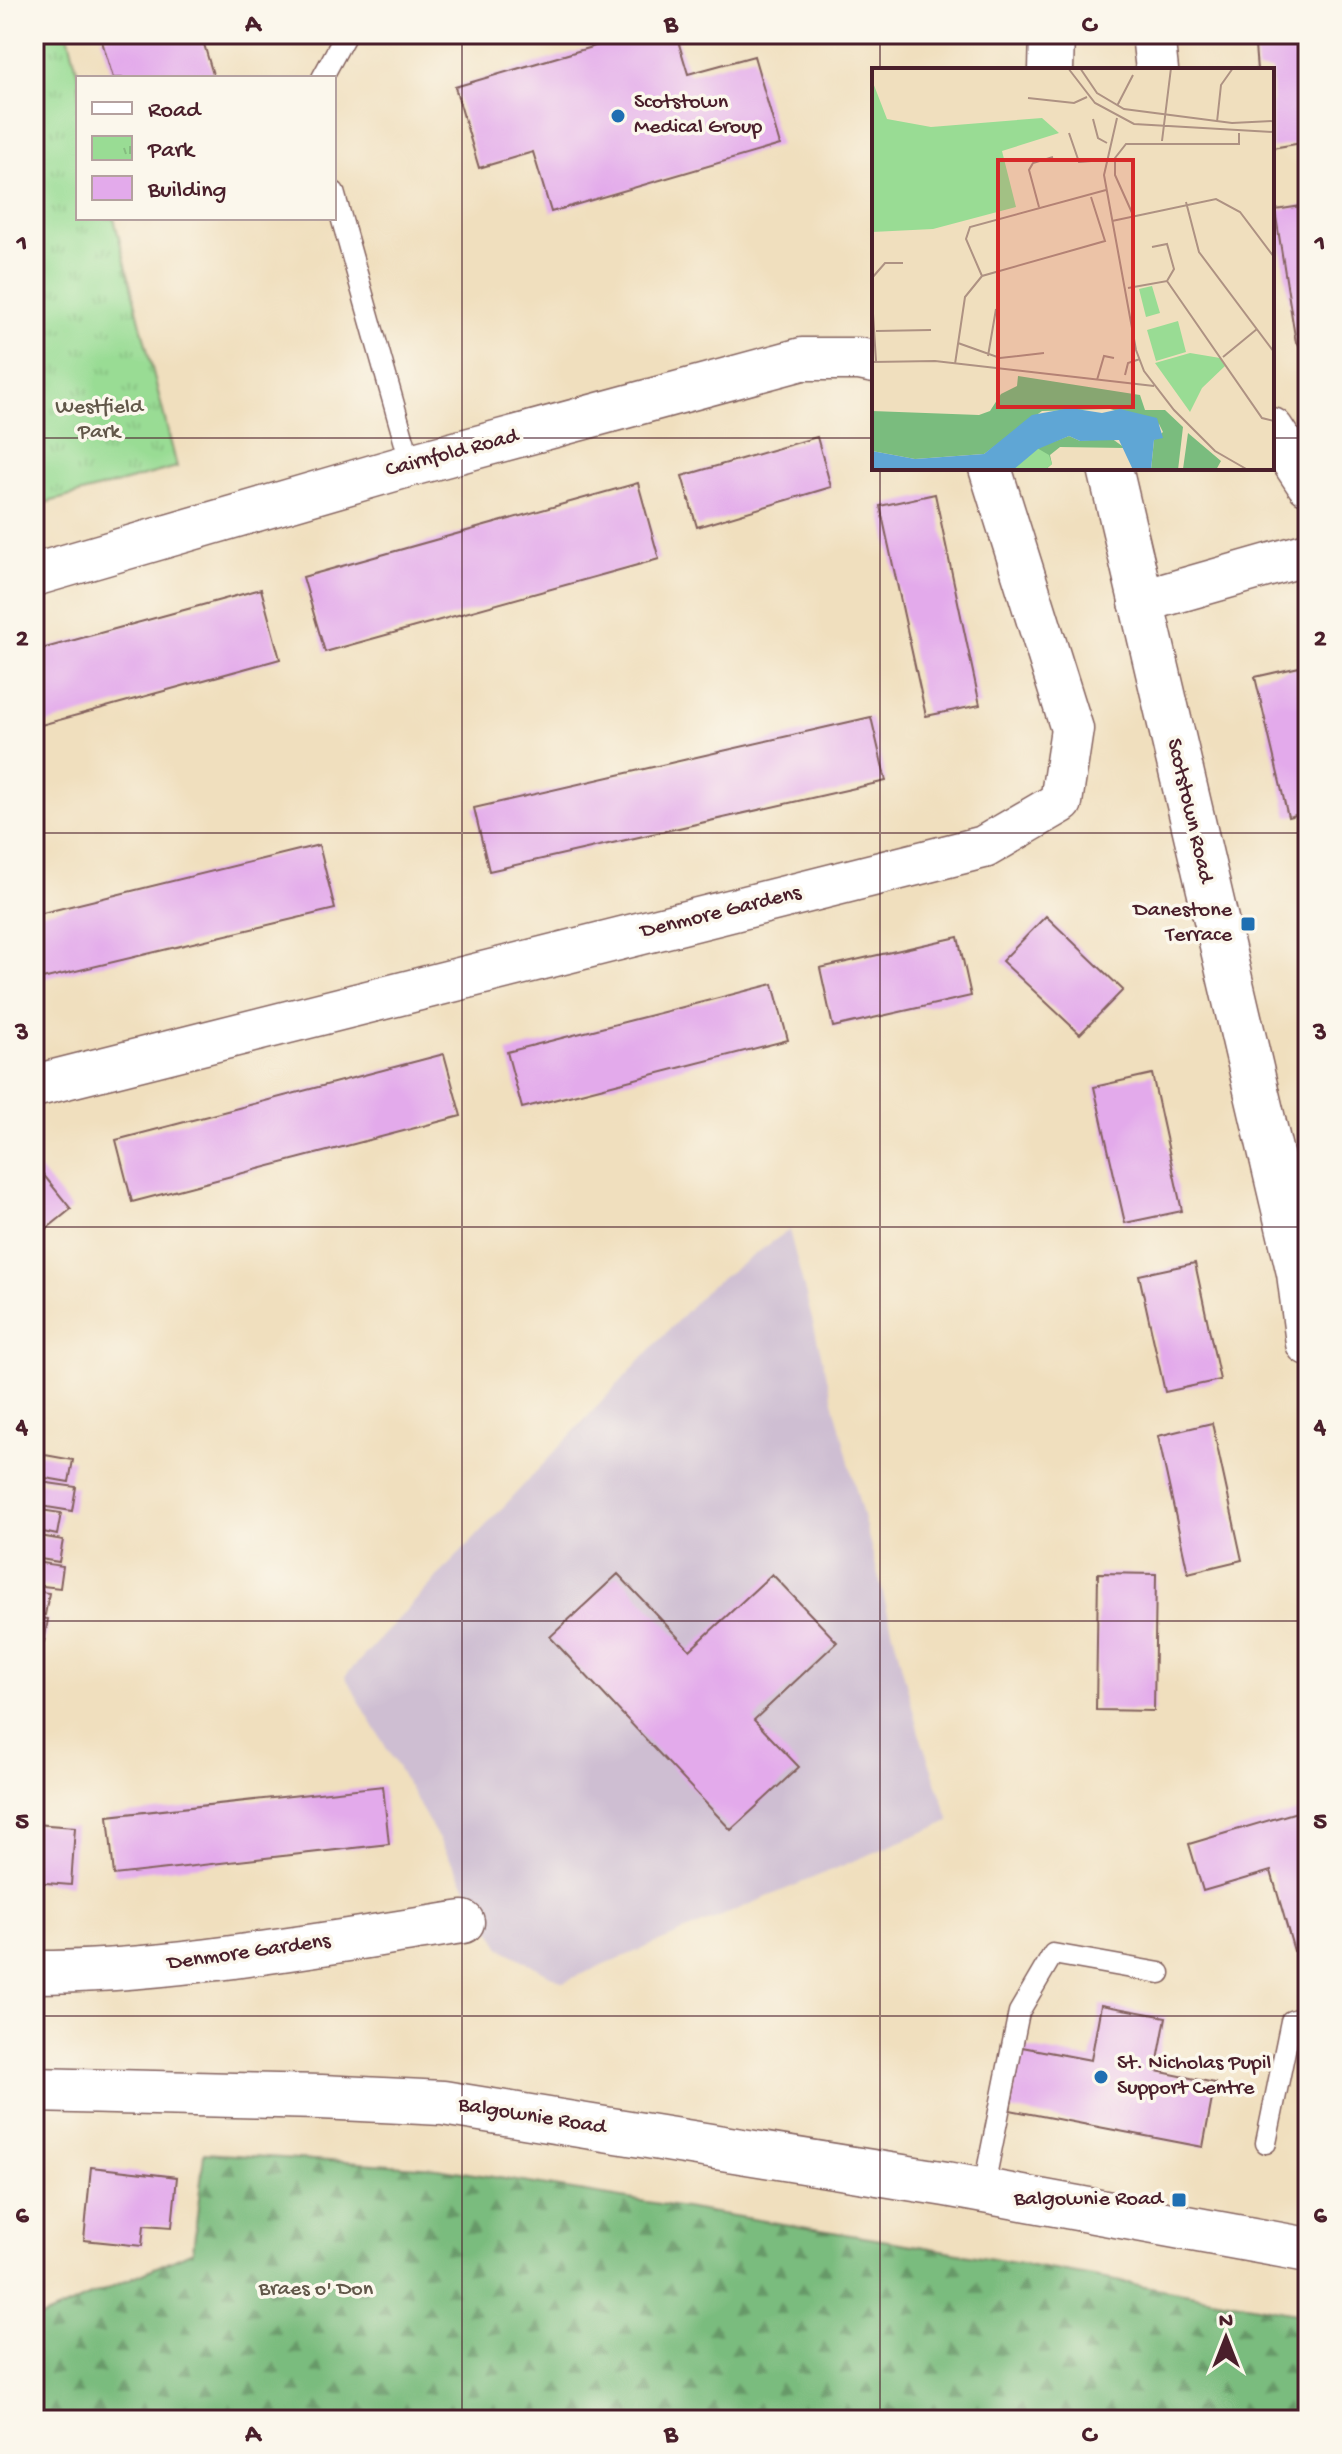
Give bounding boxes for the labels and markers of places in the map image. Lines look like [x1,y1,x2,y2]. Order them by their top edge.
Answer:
place label: Scotstown Medical Group [634,90,762,141]
marker: Scotstown Medical Group [609,107,627,125]
place label: Danestone Terrace [1131,898,1233,949]
marker: Danestone Terrace [1239,915,1257,933]
place label: St. Nicholas Pupil Support Centre [1117,2051,1272,2102]
marker: St. Nicholas Pupil Support Centre [1092,2068,1110,2086]
place label: Balgownie Road [1013,2187,1165,2213]
marker: Balgownie Road [1170,2191,1188,2209]

